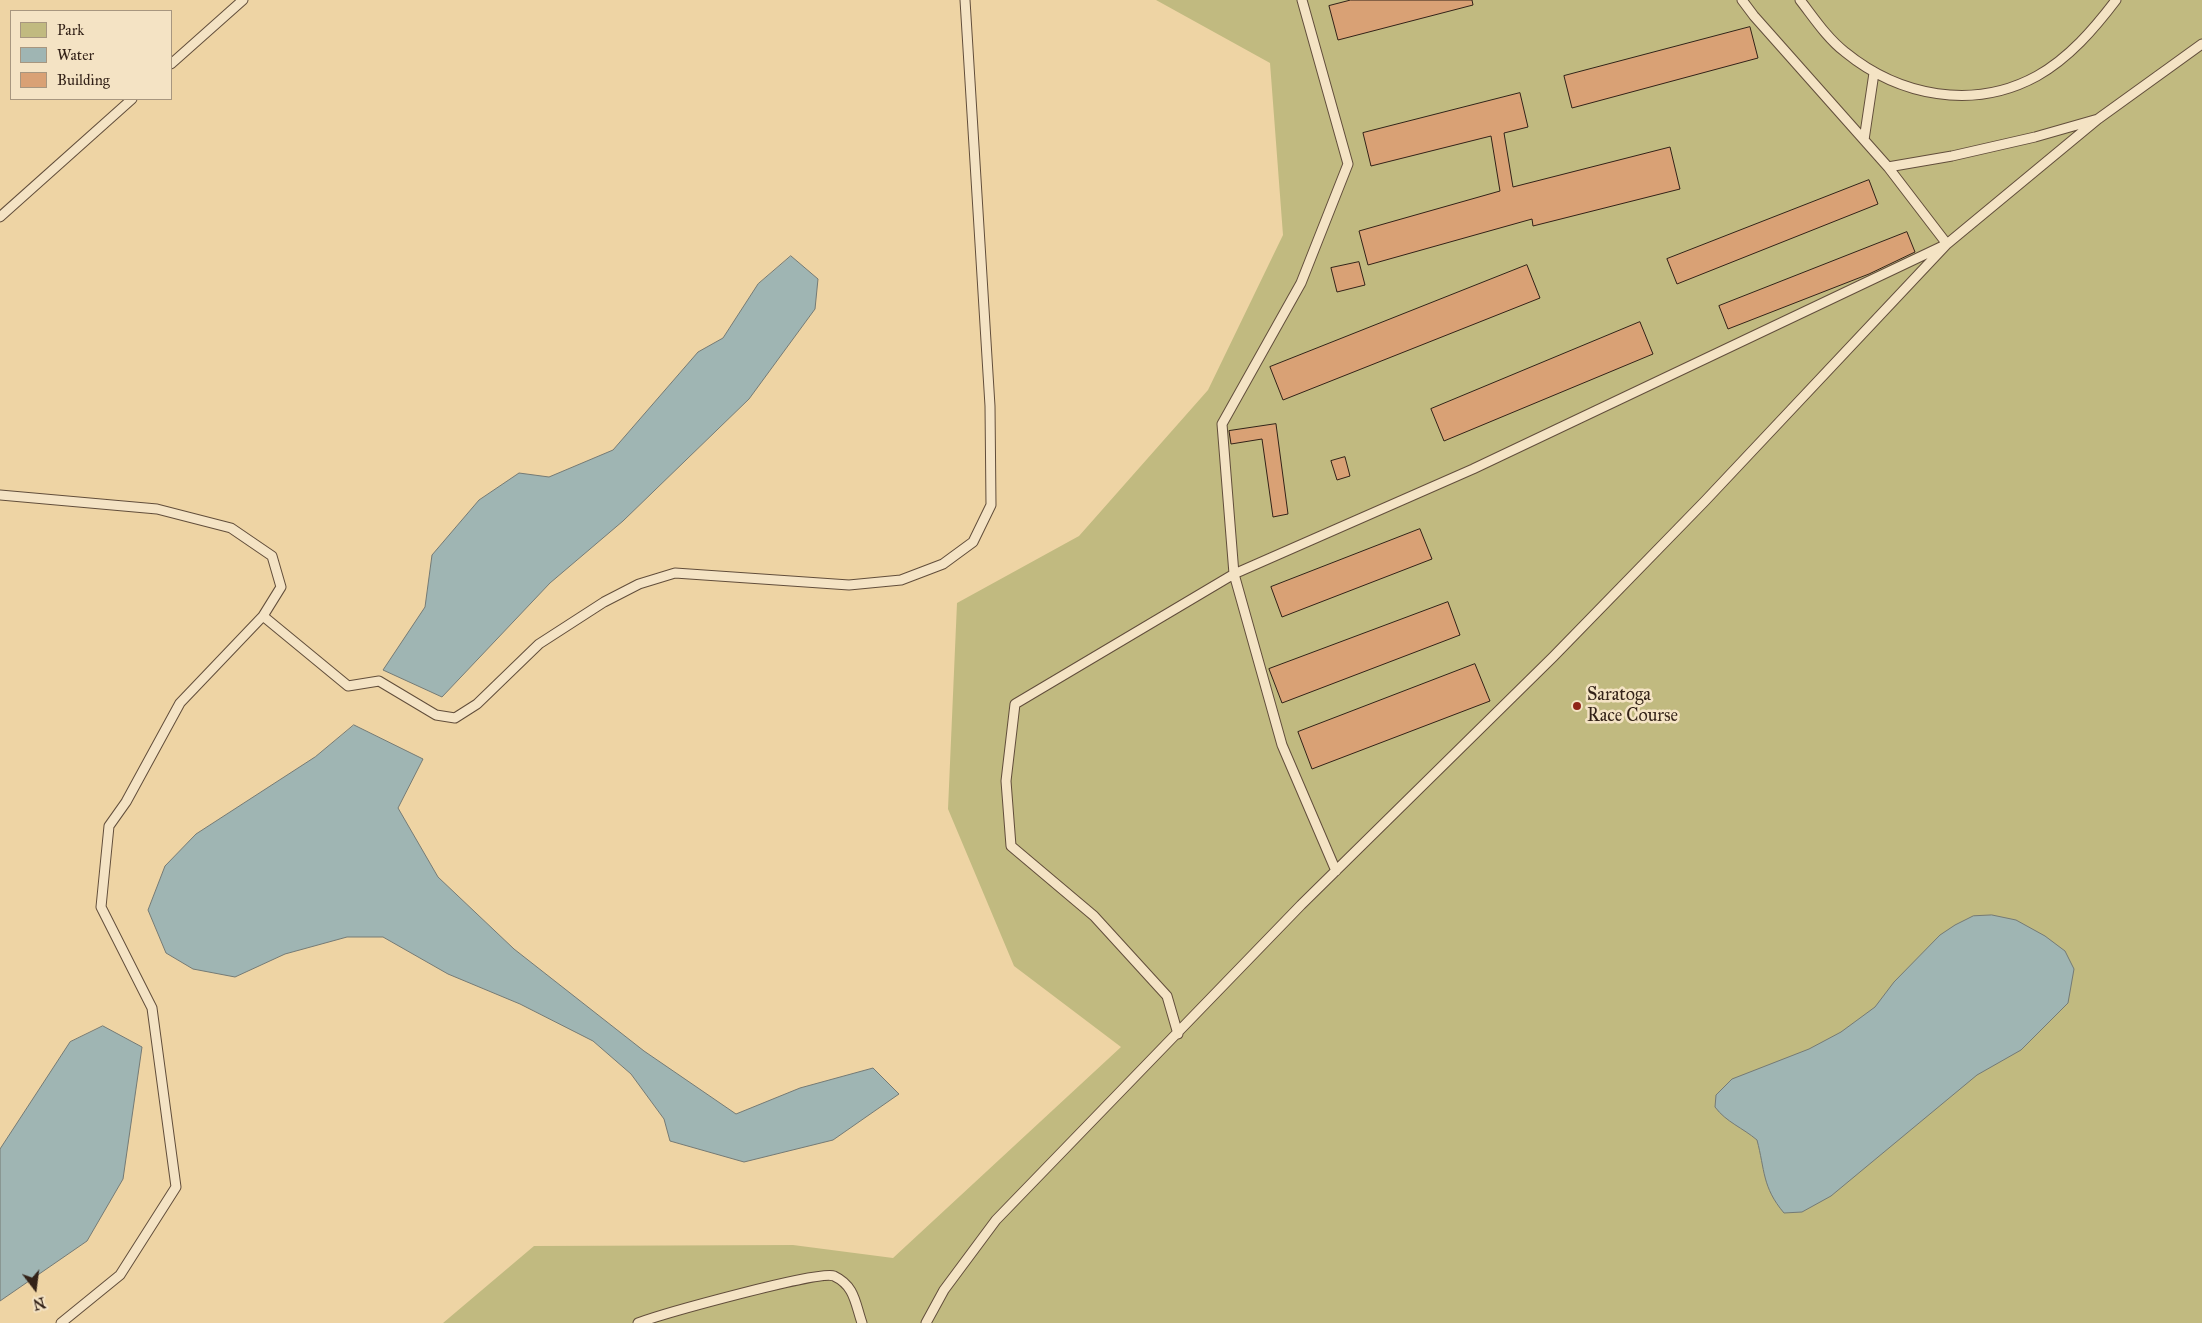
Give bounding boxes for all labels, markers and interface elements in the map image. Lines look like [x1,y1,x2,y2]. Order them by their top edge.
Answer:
legend [10,10,172,100]
text: Park [57,21,84,39]
text: Water [57,46,94,64]
text: Building [57,71,110,89]
place label: Saratoga Race Course [1587,685,1678,728]
marker: Saratoga Race Course [1571,700,1583,712]
north arrow [10,1263,60,1313]
text: N [31,1293,47,1313]

